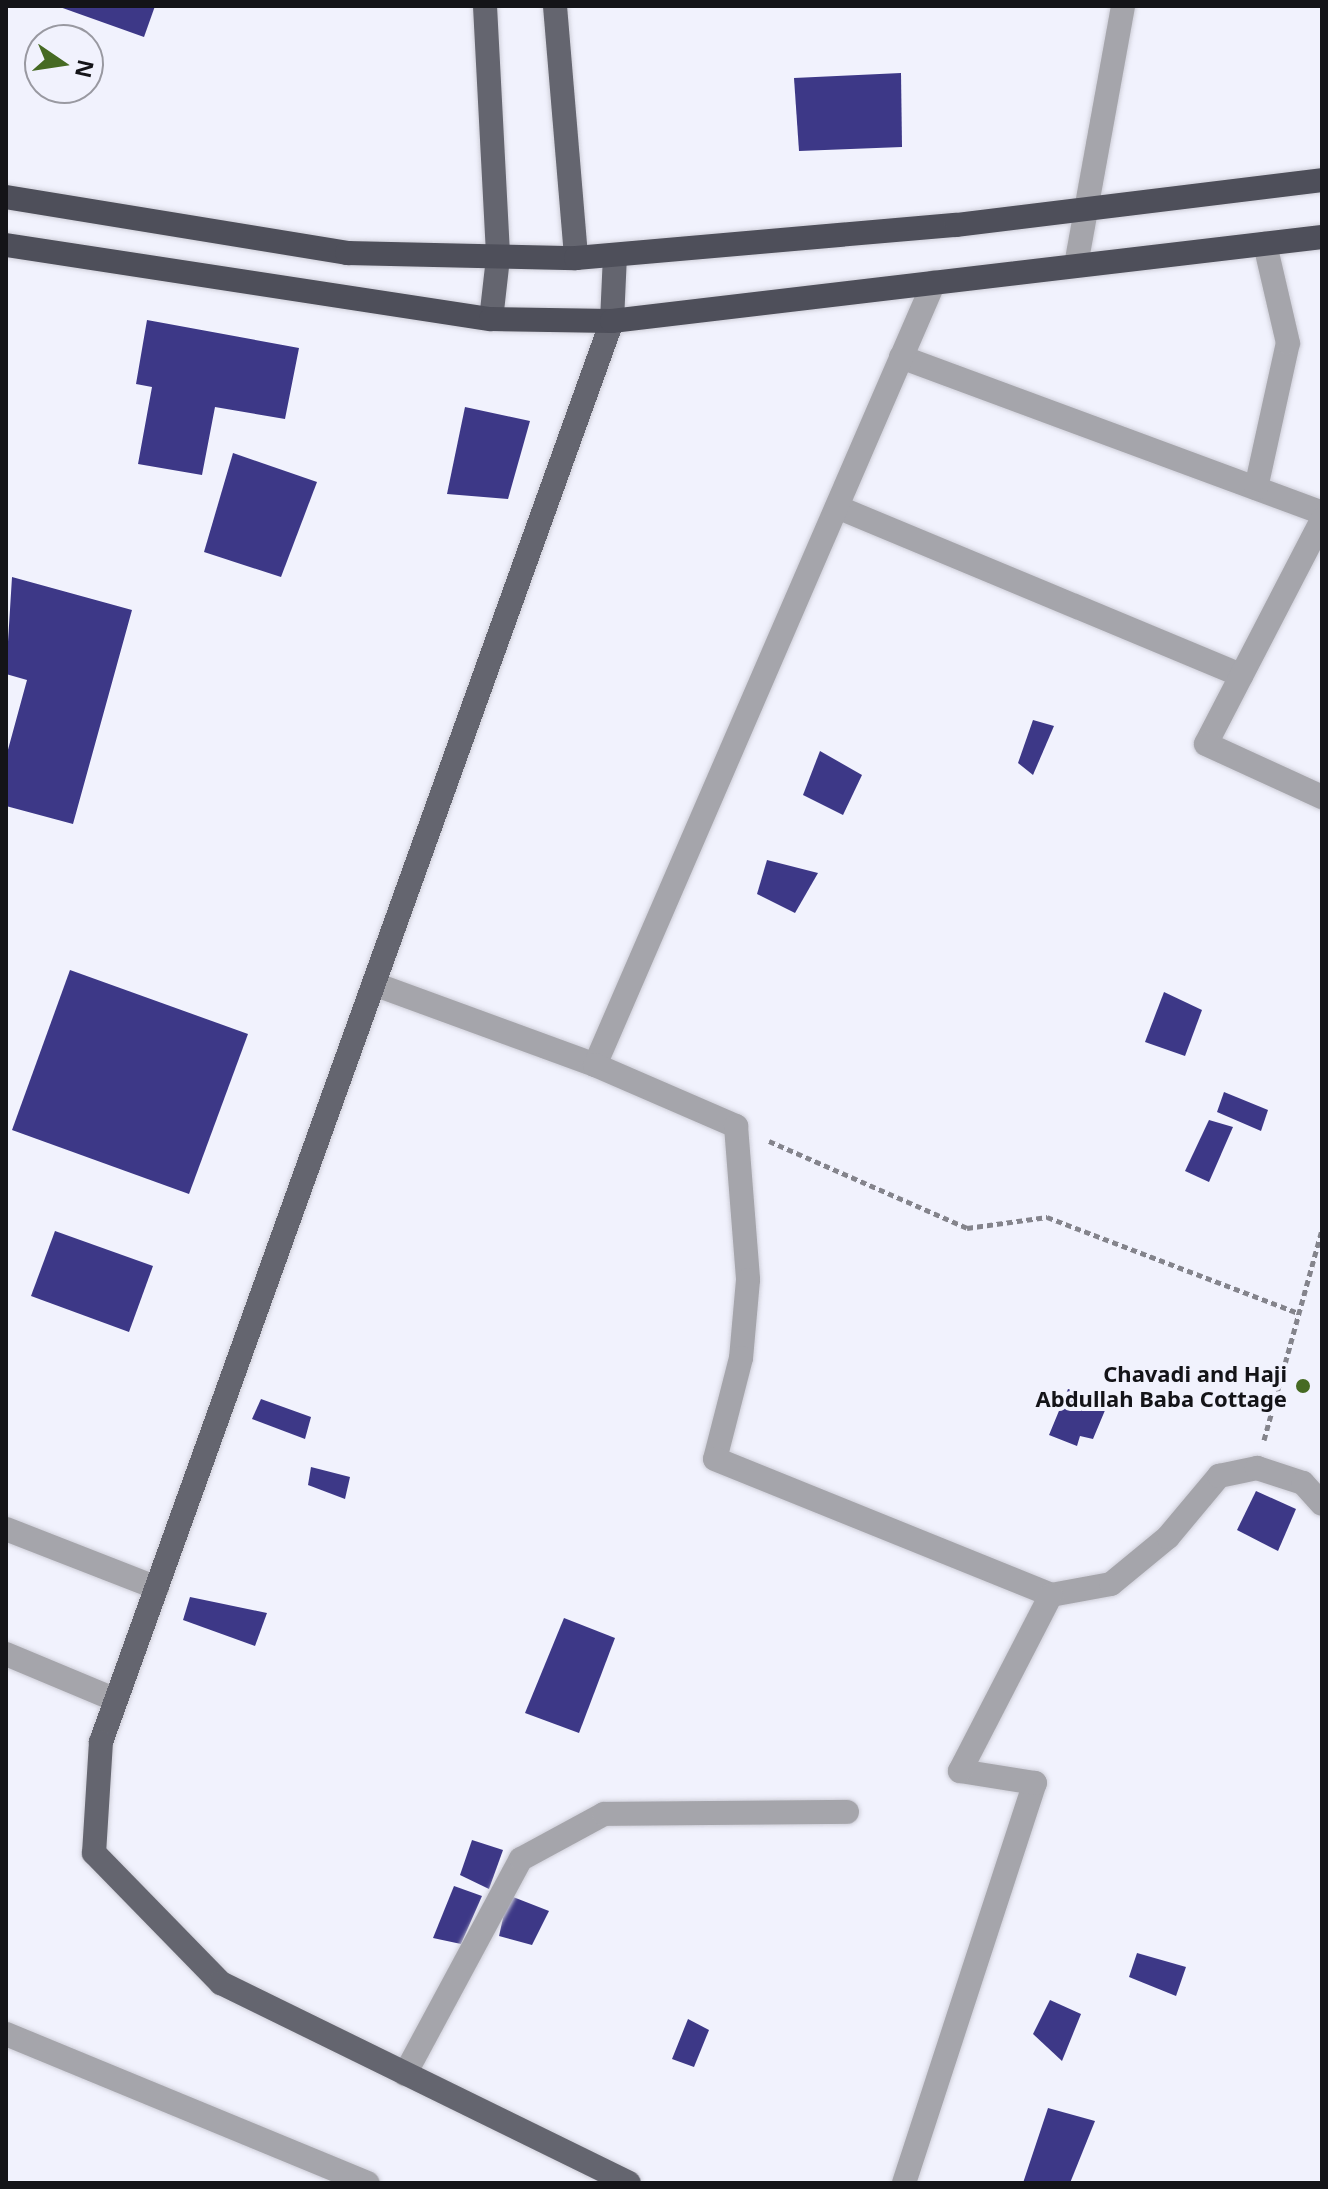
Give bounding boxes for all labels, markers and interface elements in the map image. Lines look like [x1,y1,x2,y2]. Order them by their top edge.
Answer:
north arrow [24,24,104,104]
text: N [69,57,102,81]
place label: Chavadi and Haji Abdullah Baba Cottage [1036,1360,1287,1412]
marker: Chavadi and Haji Abdullah Baba Cottage [1294,1377,1312,1395]

